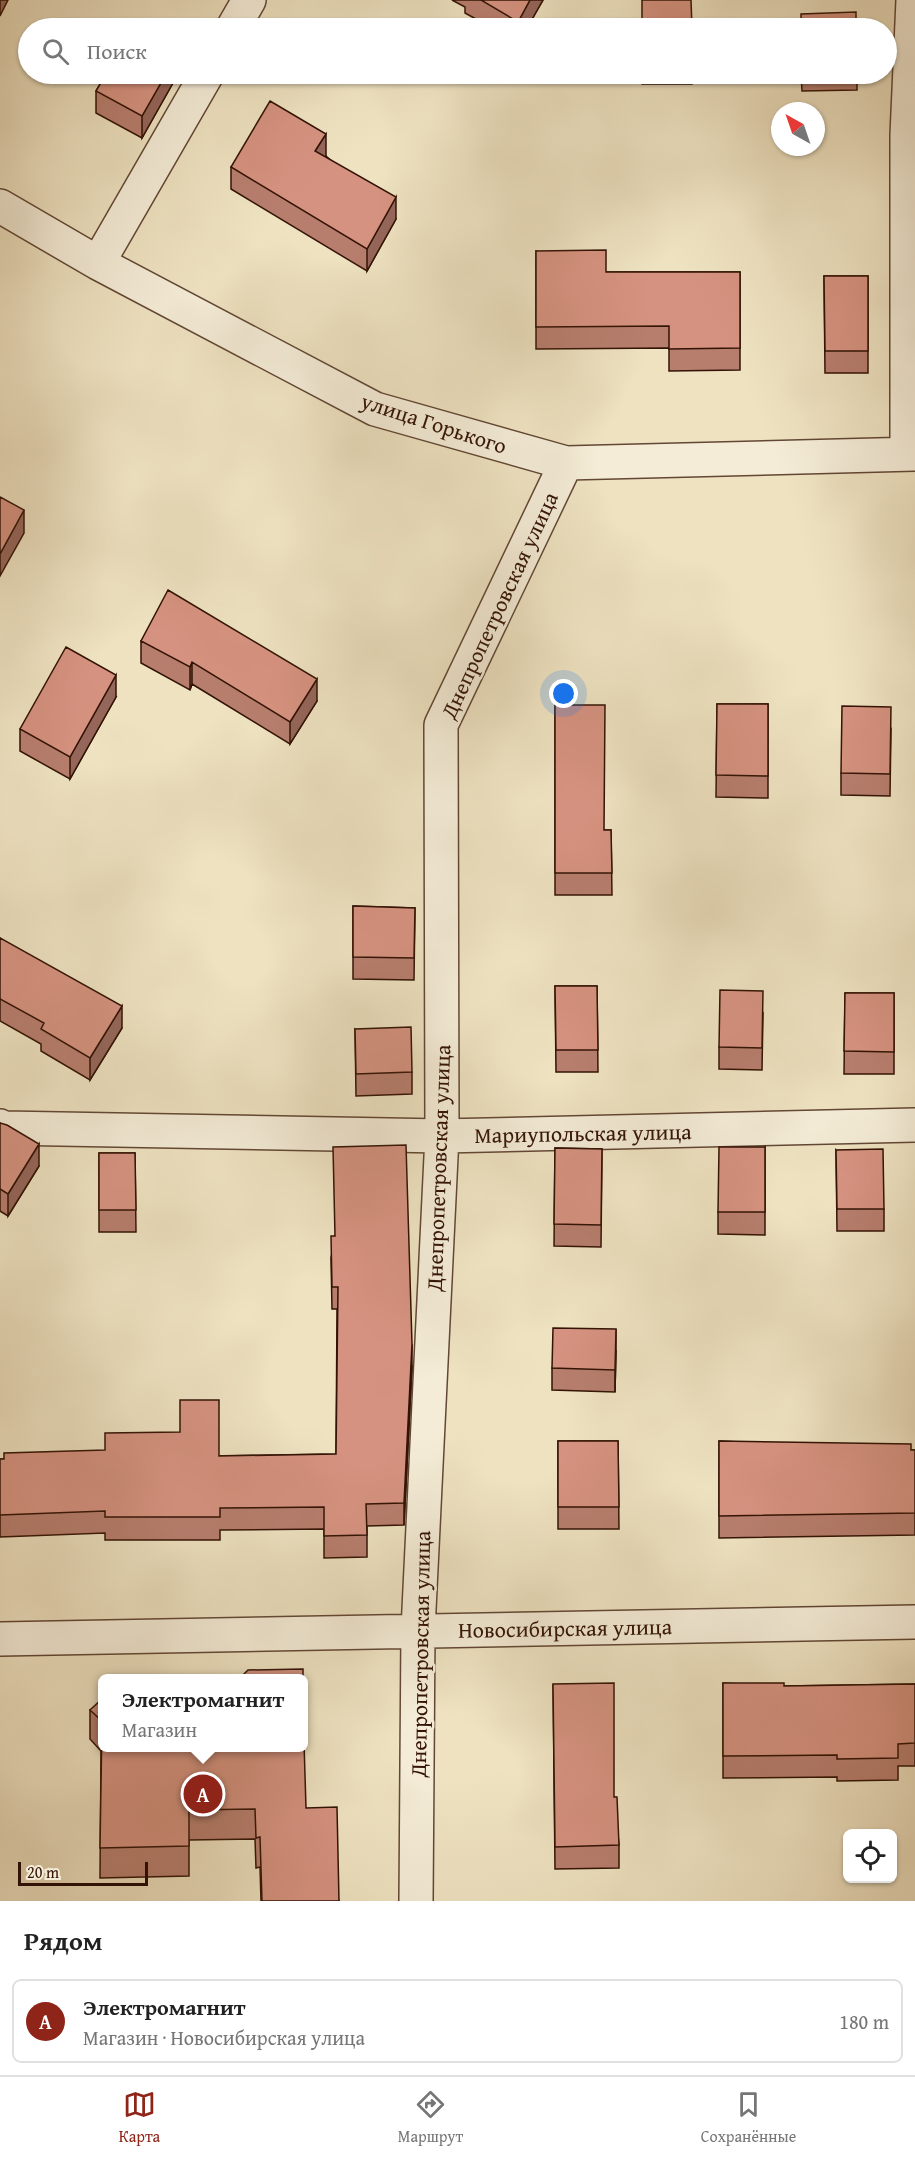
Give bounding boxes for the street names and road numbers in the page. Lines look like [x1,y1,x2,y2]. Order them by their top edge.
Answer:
street label: улица Горького [356,384,511,462]
street label: Днепропетровская улица [432,486,566,725]
street label: Днепропетровская улица [418,1044,458,1293]
street label: Мариупольская улица [474,1115,692,1151]
street label: Днепропетровская улица [402,1530,438,1779]
street label: Новосибирская улица [458,1610,673,1646]

